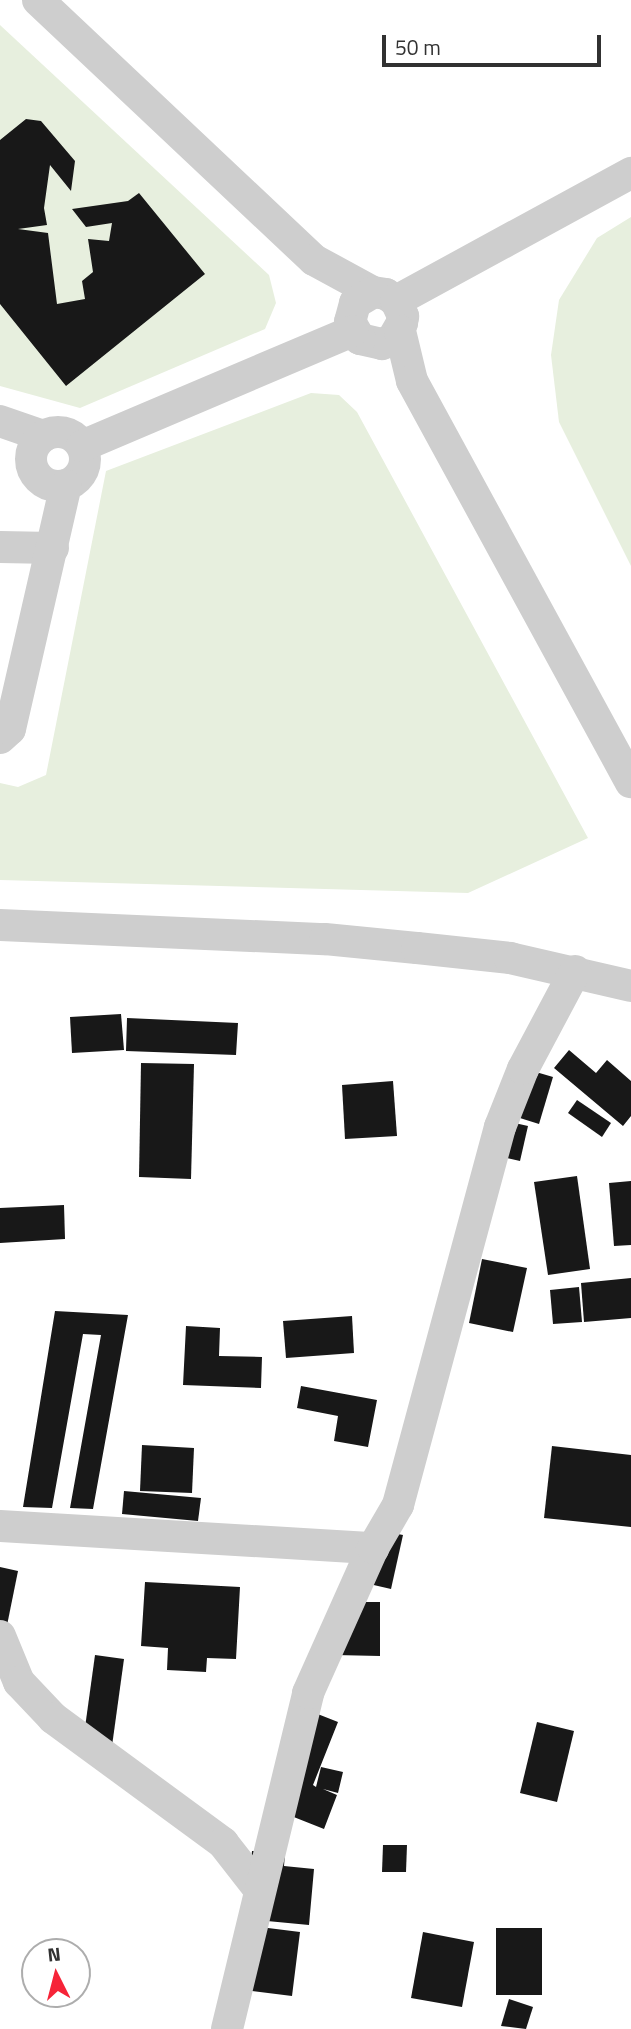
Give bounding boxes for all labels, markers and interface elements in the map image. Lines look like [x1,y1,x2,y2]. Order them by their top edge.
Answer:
scale bar [386,21,605,65]
text: 50 m [395,31,441,63]
north arrow [21,1938,91,2008]
text: N [46,1938,62,1969]

